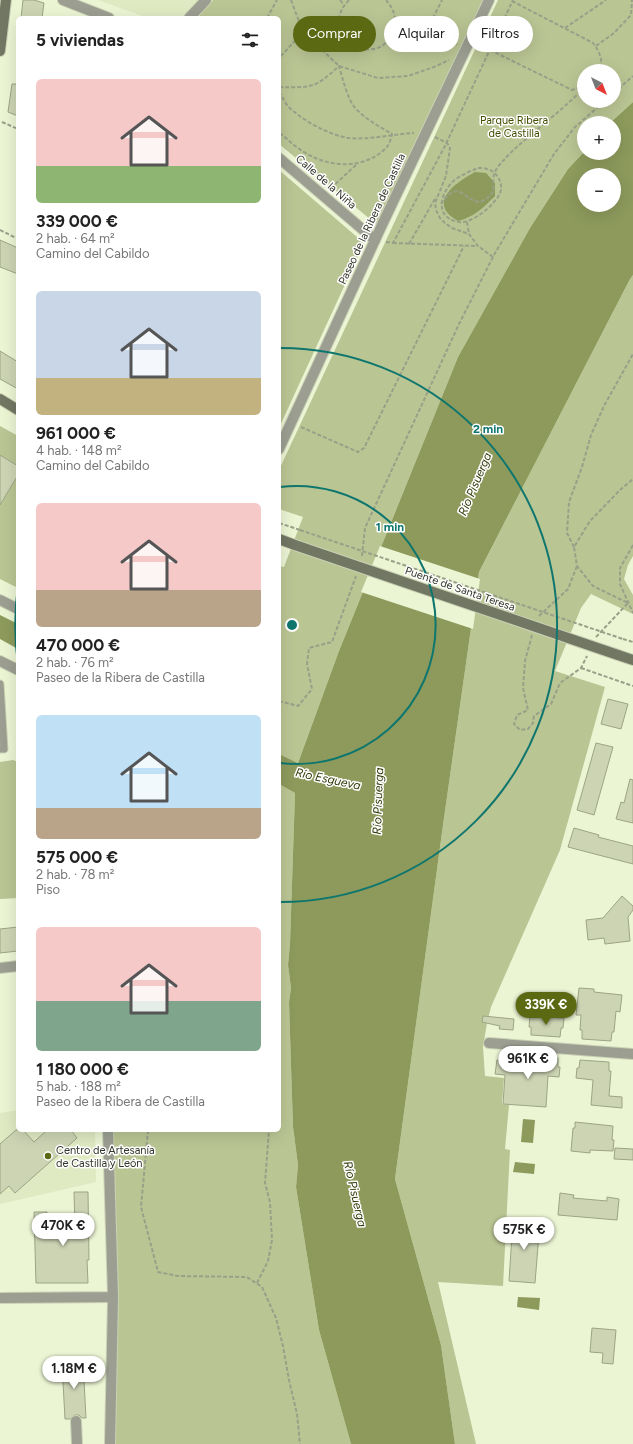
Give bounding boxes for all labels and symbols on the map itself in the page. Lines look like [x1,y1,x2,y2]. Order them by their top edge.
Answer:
north arrow [577,64,621,108]
park label: Parque Ribera de Castilla [480,114,548,140]
street label: Paseo de la Ribera de Castilla [336,151,408,287]
street label: Calle de la Niña [293,152,359,212]
text: 2 min [473,422,503,436]
water label: Río Pisuerga [455,450,495,518]
text: 1 min [376,520,404,534]
street label: Puente de Santa Teresa [403,564,517,614]
centre of rings [285,618,299,632]
water label: Río Esgueva [294,765,362,793]
water label: Río Pisuerga [370,767,386,835]
pin: 339K € [513,992,579,1026]
pin: 961K € [495,1046,561,1080]
place label: Centro de Artesanía de Castilla y León [56,1144,155,1170]
marker: Centro de Artesanía de Castilla y León [43,1151,53,1161]
water label: Río Pisuerga [341,1160,369,1228]
pin: 470K € [30,1213,96,1247]
pin: 575K € [491,1217,557,1251]
pin: 1.18M € [37,1356,111,1390]

